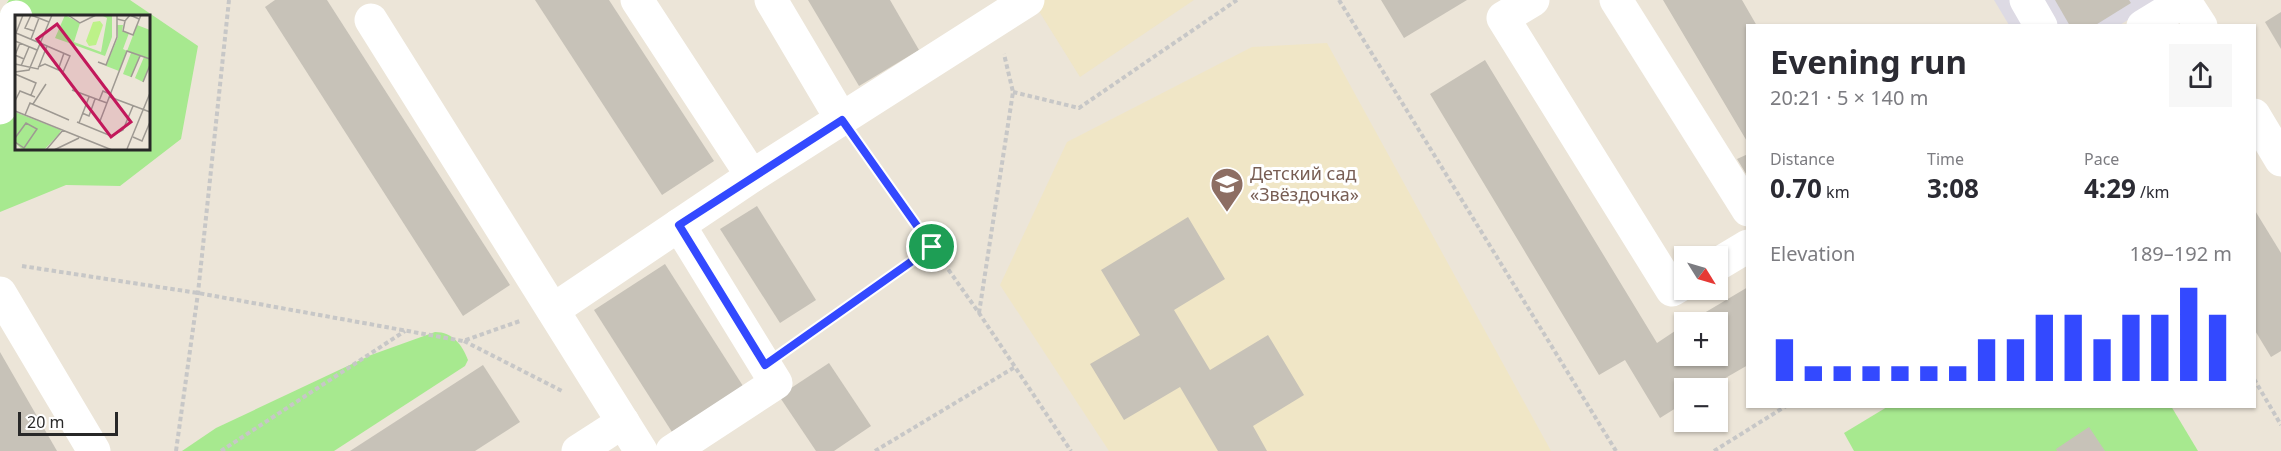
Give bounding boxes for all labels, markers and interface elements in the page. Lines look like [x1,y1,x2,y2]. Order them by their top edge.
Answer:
inset map [15,15,150,150]
text: Evening run [1770,39,1967,84]
button: share [2169,44,2232,107]
text: 20:21 · 5 × 140 m [1770,84,1928,111]
text: Distance [1770,148,1835,170]
text: Time [1927,148,1964,170]
text: Pace [2084,148,2119,170]
place label: Детский сад «Звёздочка» [1250,161,1359,206]
school or university icon: Детский сад «Звёздочка» [1209,166,1245,213]
text: 0.70 [1770,170,1822,206]
text: 3:08 [1927,170,1979,206]
text: 4:29 [2084,170,2136,206]
text: km [1822,181,1850,203]
text: /km [2136,181,2170,203]
pin [906,221,957,272]
icon: arrive [915,230,948,263]
text: Elevation [1770,240,1855,267]
text: 189–192 m [2129,240,2232,267]
north arrow [1674,246,1728,300]
map controls [1674,246,1728,432]
button: + [1674,312,1728,366]
button: − [1674,378,1728,432]
scale bar [18,409,118,436]
text: 20 m [27,411,64,433]

